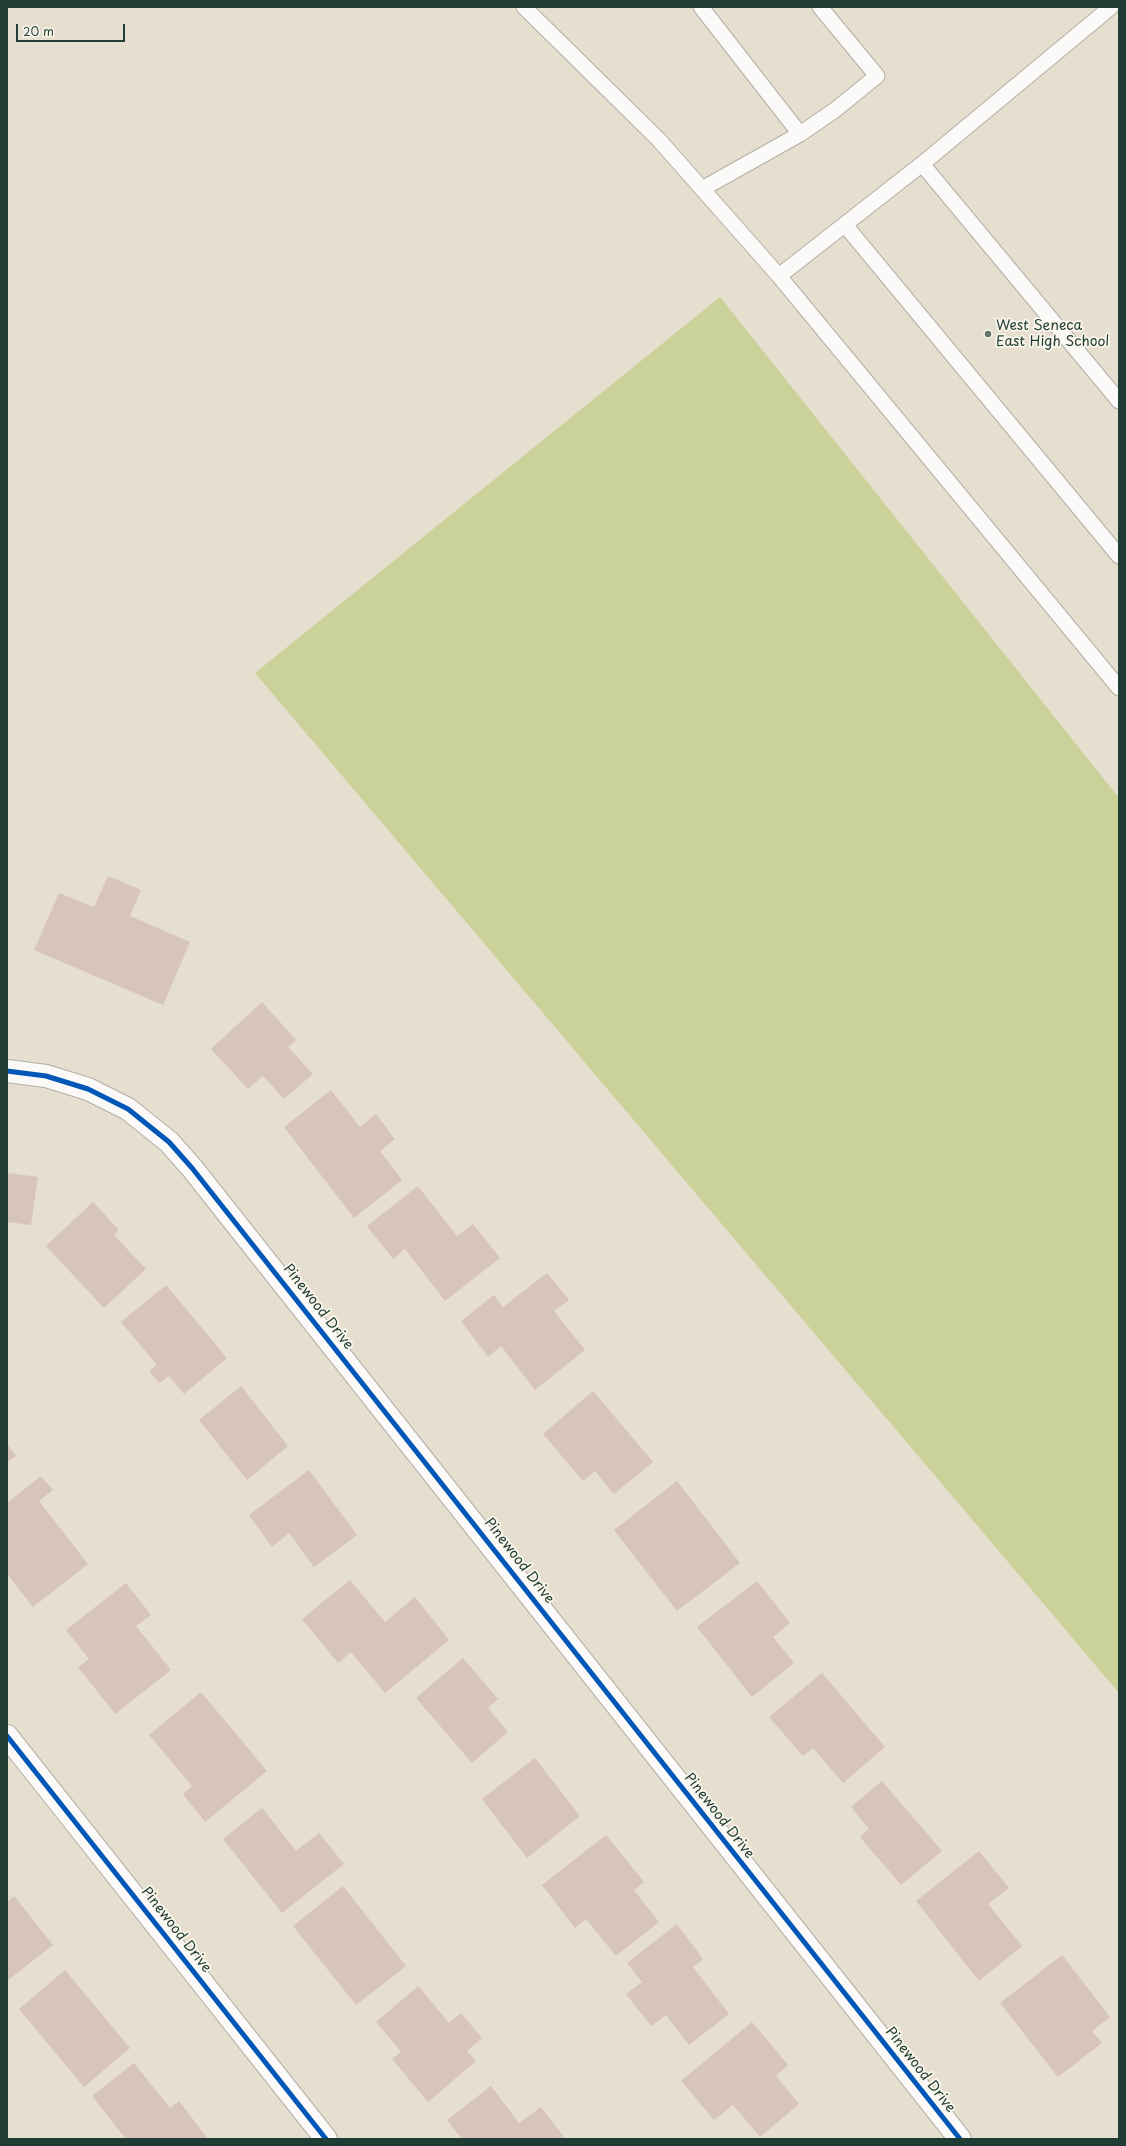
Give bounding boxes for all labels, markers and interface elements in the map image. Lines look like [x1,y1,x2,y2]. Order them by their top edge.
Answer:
scale bar [18,16,127,42]
text: 20 m [23,22,54,40]
place label: West Seneca East High School [996,318,1109,350]
marker: West Seneca East High School [983,329,993,339]
street label: Pinewood Drive [279,1261,357,1353]
street label: Pinewood Drive [480,1515,558,1607]
street label: Pinewood Drive [680,1770,758,1862]
street label: Pinewood Drive [137,1884,215,1976]
street label: Pinewood Drive [881,2024,959,2116]

